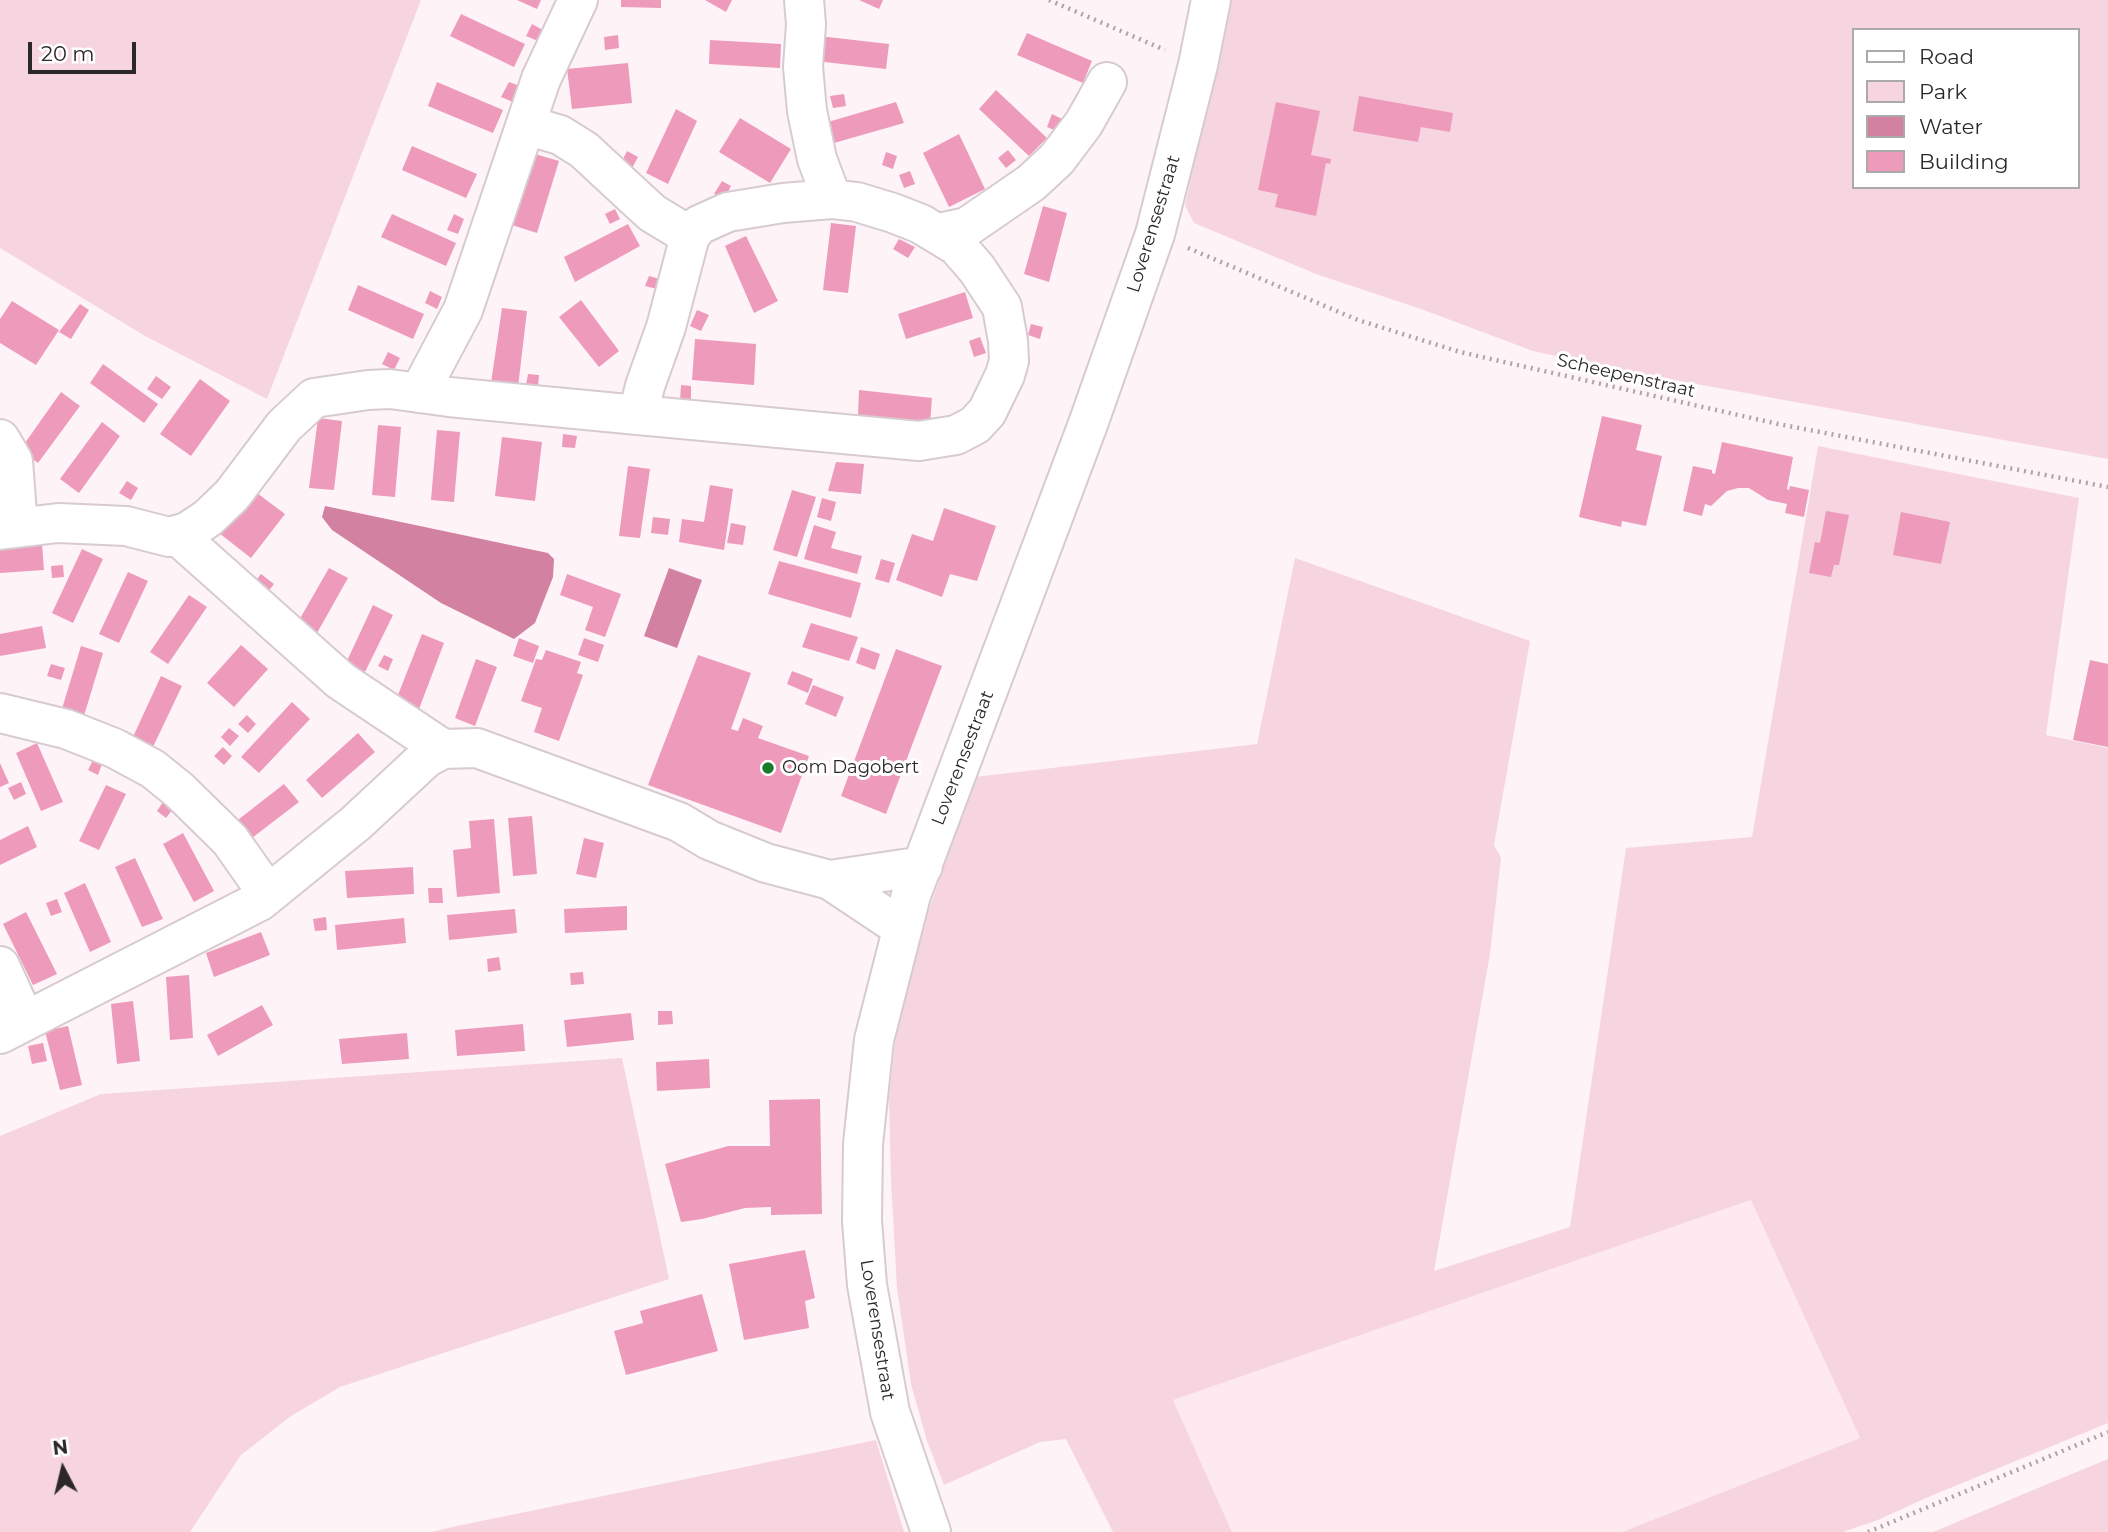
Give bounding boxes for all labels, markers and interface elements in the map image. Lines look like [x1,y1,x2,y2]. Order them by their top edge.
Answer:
scale bar [32,28,140,72]
legend [1853,28,2080,189]
text: 20 m [41,41,95,66]
text: Road [1919,44,1974,69]
text: Park [1919,79,1967,104]
text: Water [1919,114,1983,139]
text: Building [1919,149,2009,174]
street label: Loverensestraat [1123,153,1185,295]
street label: Scheepenstraat [1555,350,1697,402]
street label: Loverensestraat [927,688,999,828]
place label: Oom Dagobert [782,757,919,779]
marker: Oom Dagobert [760,760,776,776]
street label: Loverensestraat [855,1258,899,1402]
north arrow [28,1434,98,1504]
text: N [51,1435,69,1460]

